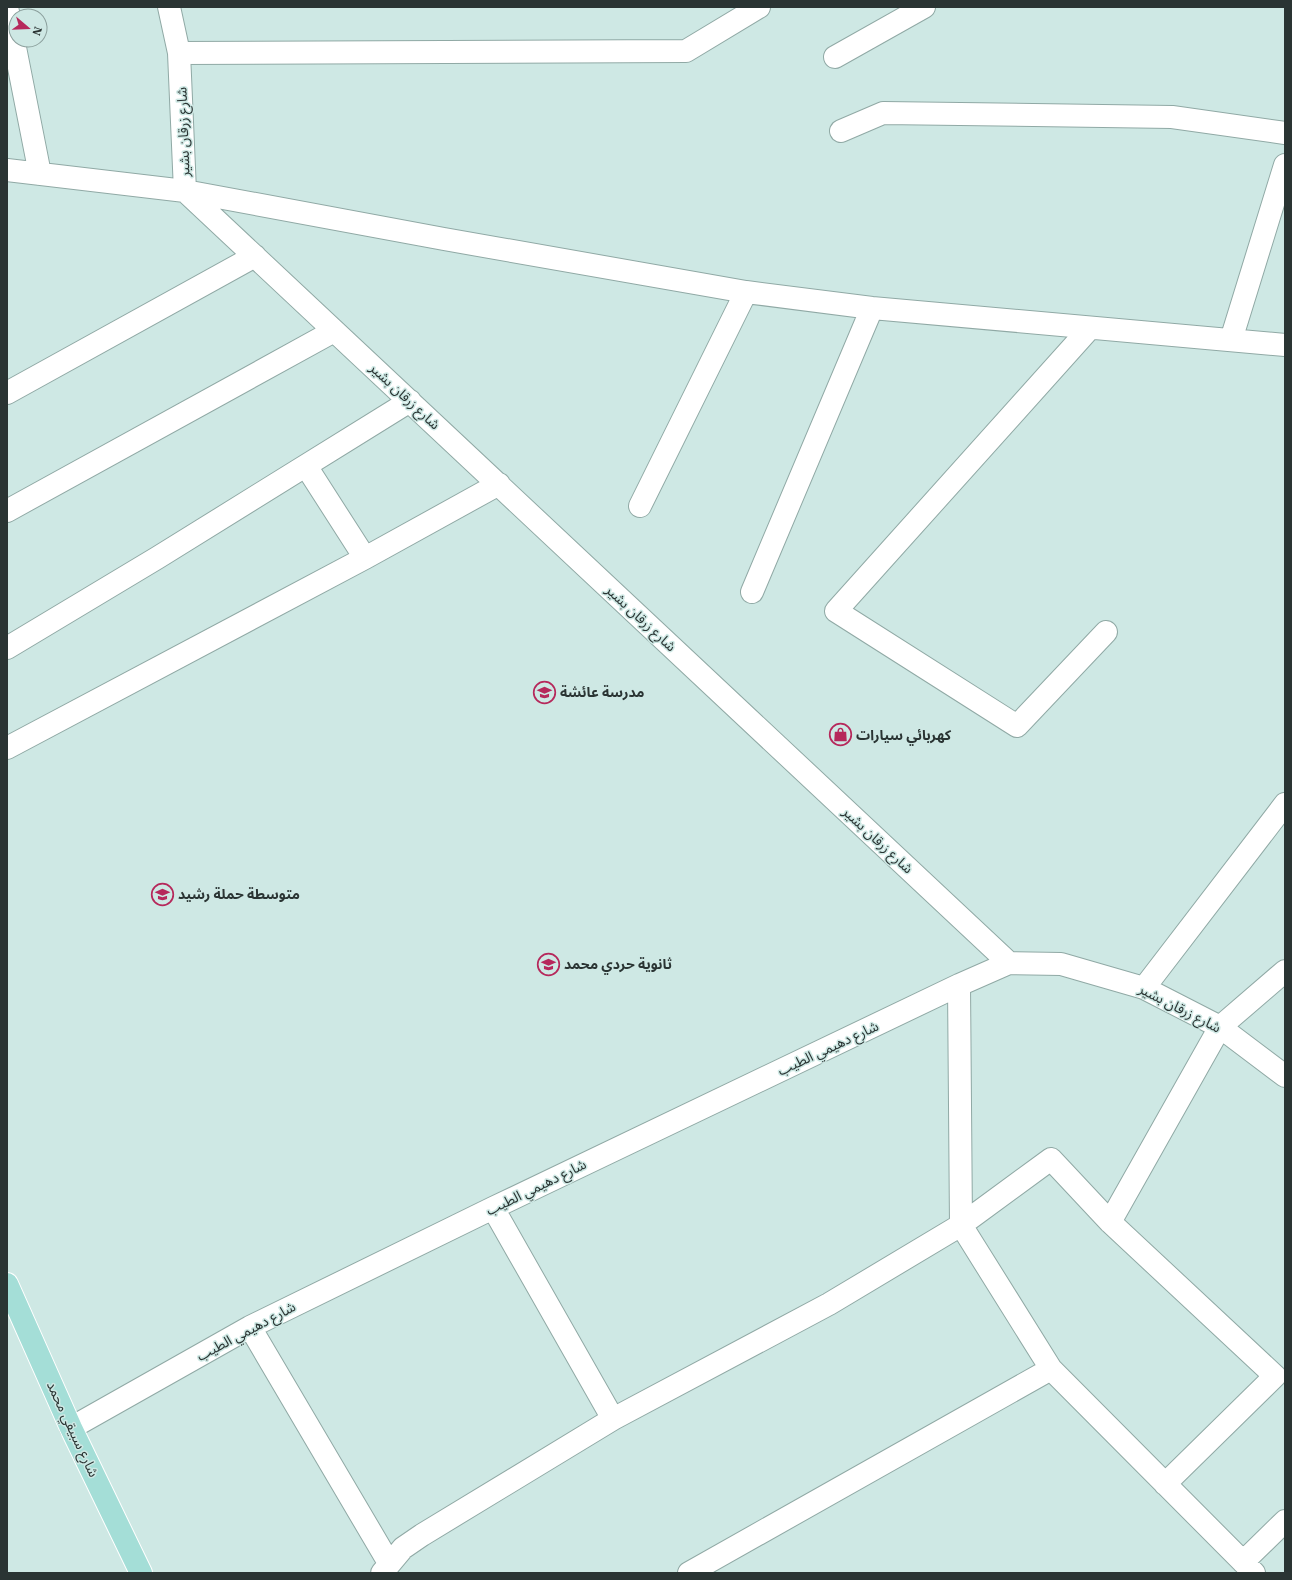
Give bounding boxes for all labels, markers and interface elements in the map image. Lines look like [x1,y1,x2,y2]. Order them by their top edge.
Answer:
north arrow [8,8,48,48]
text: N [29,25,45,38]
street label: شارع زرقان بشير [172,87,196,178]
street label: شارع زرقان بشير [364,358,444,435]
street label: شارع زرقان بشير [600,580,680,657]
school or university icon: مدرسة عائشة [531,679,557,705]
place label: مدرسة عائشة [560,683,645,701]
shop icon: كهربائي سيارات [828,722,854,748]
place label: كهربائي سيارات [856,726,952,746]
street label: شارع زرقان بشير [837,802,917,879]
school or university icon: متوسطة حملة رشيد [150,881,176,907]
place label: متوسطة حملة رشيد [178,885,300,903]
school or university icon: ثانوية حردي محمد [535,951,561,977]
place label: ثانوية حردي محمد [564,955,673,975]
street label: شارع زرقان بشير [1134,979,1224,1038]
street label: شارع دهيمي الطيب [775,1017,882,1081]
street label: شارع دهيمي الطيب [483,1155,590,1221]
street label: شارع دهيمي الطيب [193,1297,300,1367]
street label: شارع سبيقي محمد [41,1378,103,1481]

